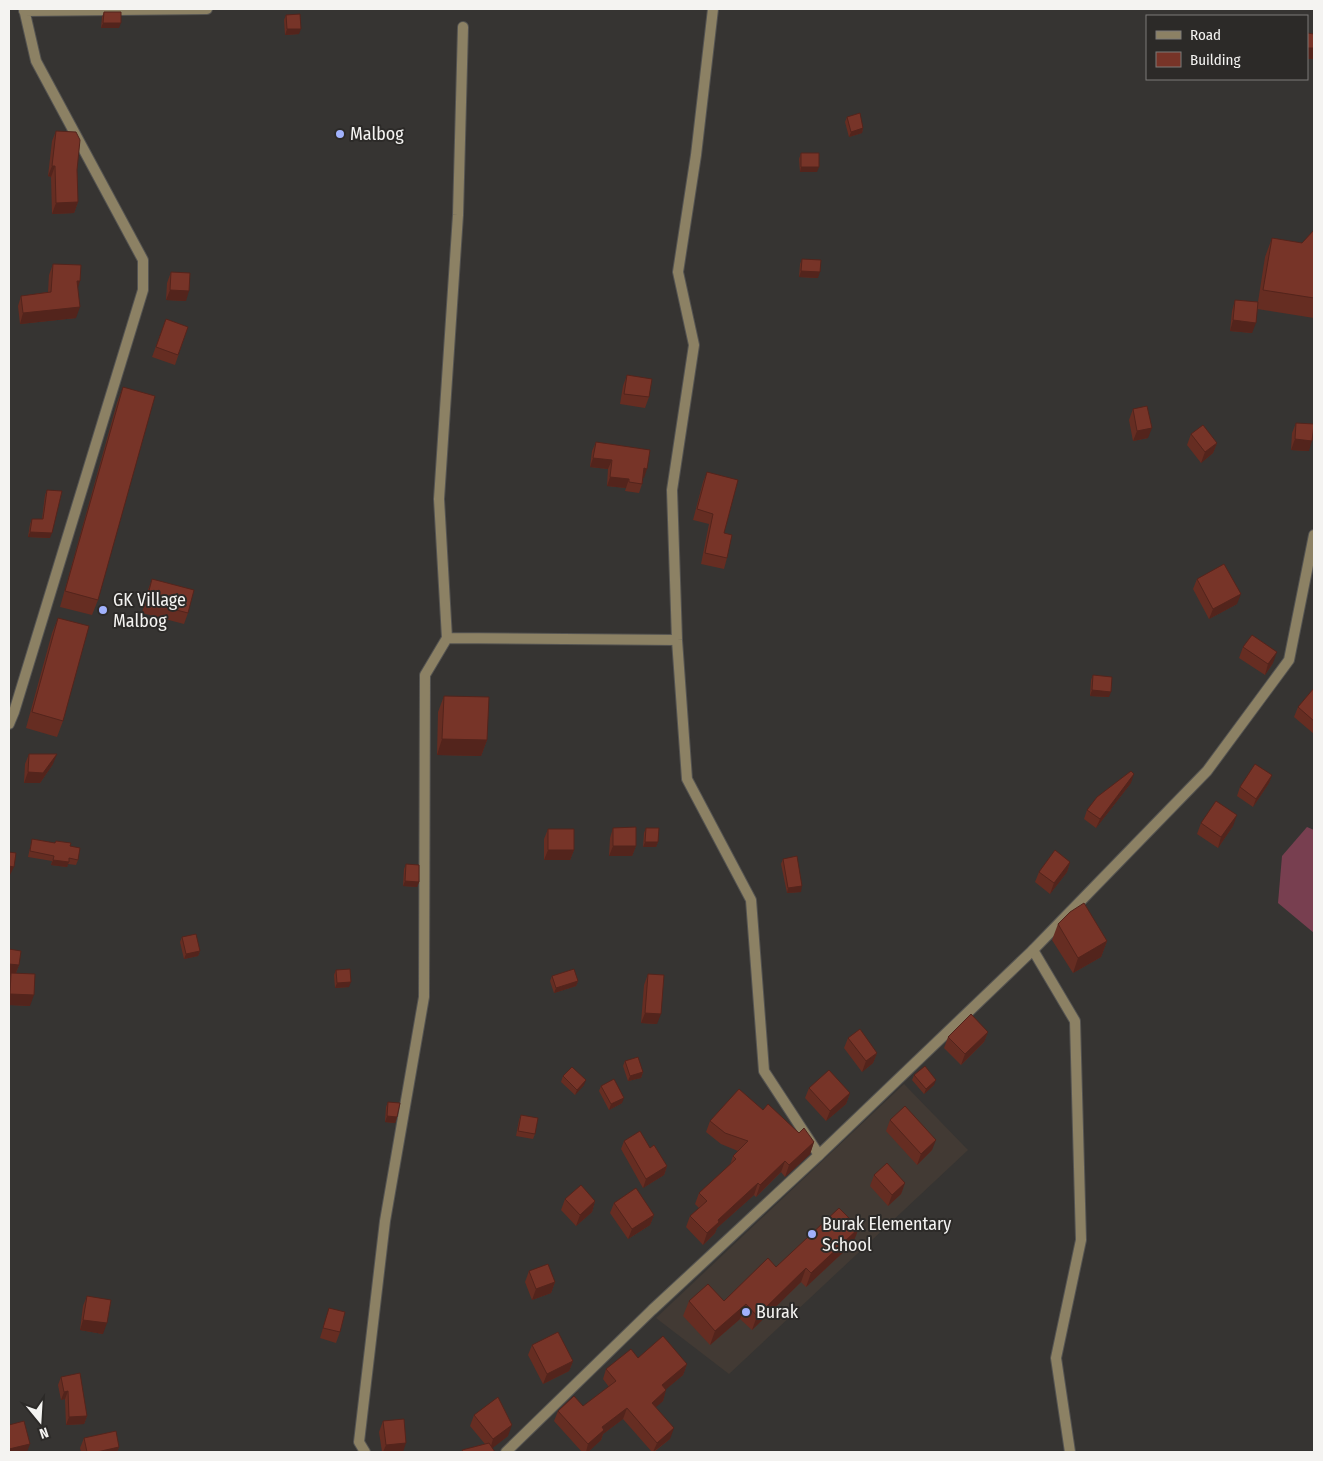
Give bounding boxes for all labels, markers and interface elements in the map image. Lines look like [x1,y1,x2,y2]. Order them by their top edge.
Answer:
legend [1146,15,1308,80]
text: Road [1190,26,1221,44]
text: Building [1190,51,1241,69]
place label: Malbog [350,123,404,145]
marker: Malbog [334,128,346,140]
place label: GK Village Malbog [113,589,186,632]
marker: GK Village Malbog [97,604,109,616]
place label: Burak Elementary School [822,1213,951,1256]
marker: Burak Elementary School [806,1228,818,1240]
place label: Burak [756,1301,799,1323]
marker: Burak [740,1306,752,1318]
north arrow [15,1396,65,1446]
text: N [37,1424,50,1442]

